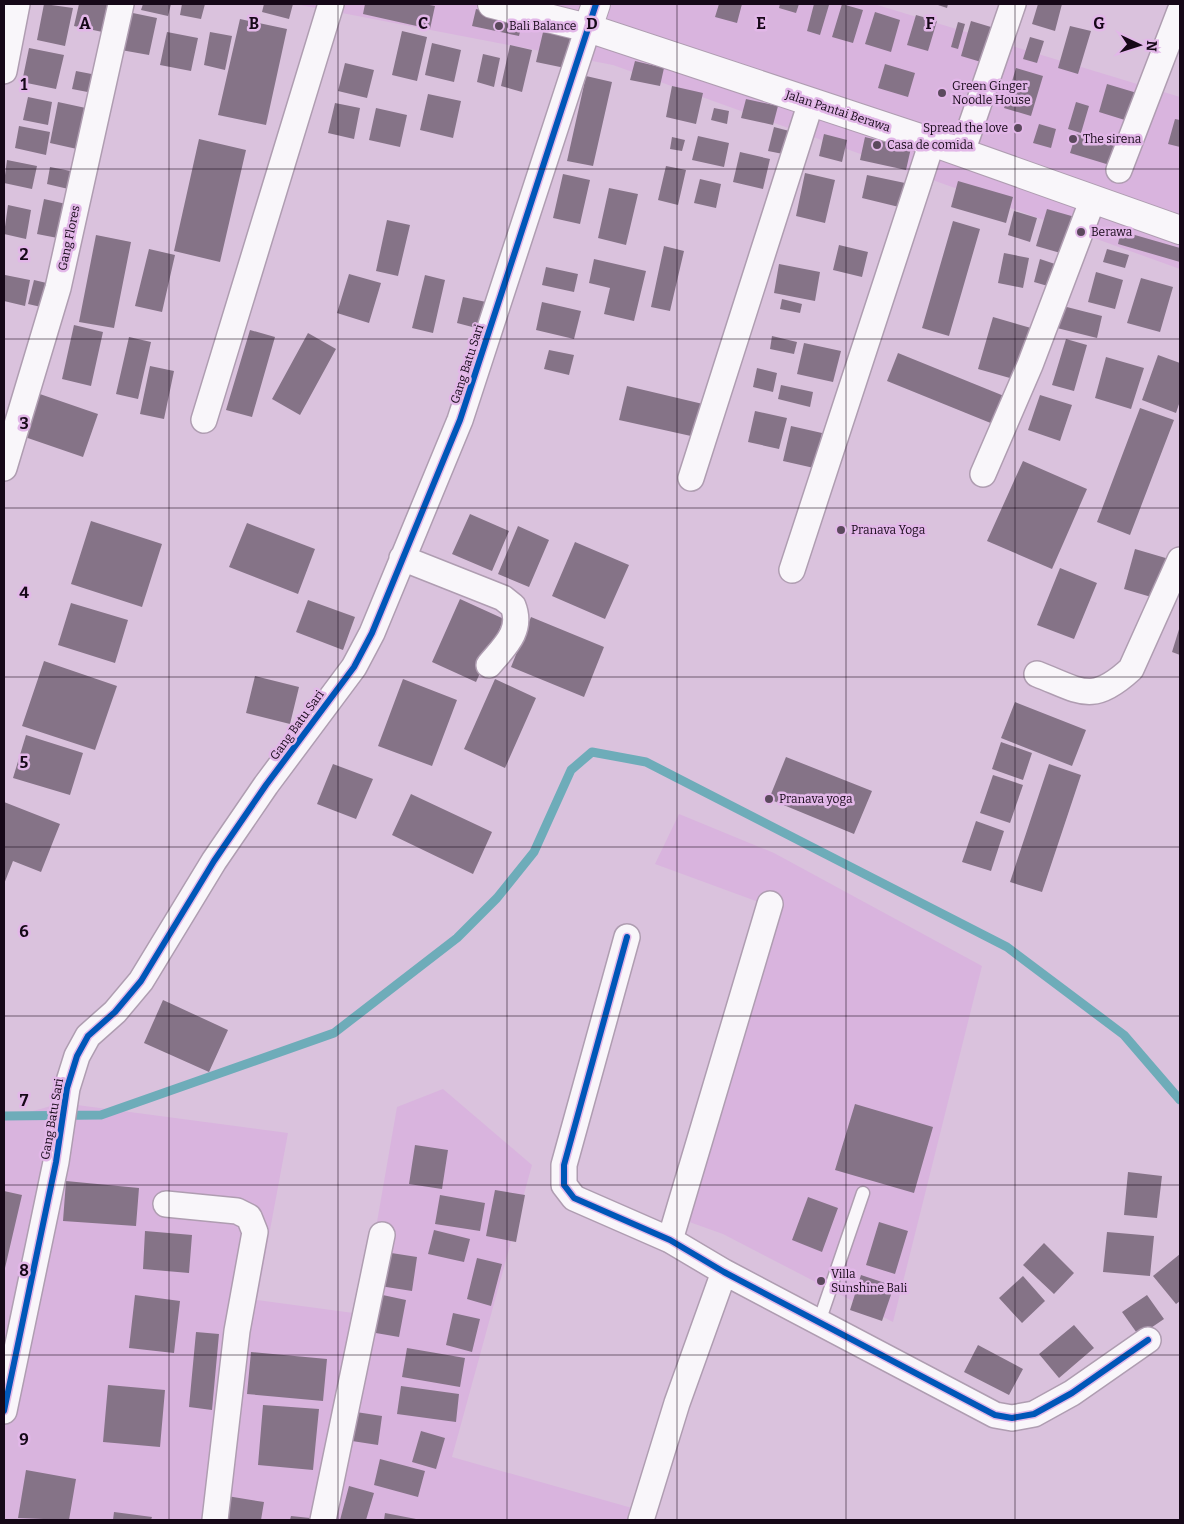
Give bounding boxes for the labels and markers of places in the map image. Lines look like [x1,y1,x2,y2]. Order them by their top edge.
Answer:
place label: Bali Balance [509,19,576,33]
marker: Bali Balance [493,20,505,32]
place label: Green Ginger Noodle House [952,79,1031,107]
marker: Green Ginger Noodle House [936,87,948,99]
place label: Spread the love [923,121,1008,135]
marker: Spread the love [1012,122,1024,134]
place label: The sirena [1083,132,1142,146]
marker: The sirena [1067,133,1079,145]
place label: Casa de comida [887,138,974,152]
marker: Casa de comida [871,139,883,151]
place label: Berawa [1091,225,1133,239]
marker: Berawa [1075,226,1087,238]
place label: Pranava Yoga [851,523,926,537]
marker: Pranava Yoga [835,524,847,536]
place label: Pranava yoga [779,792,853,806]
marker: Pranava yoga [763,793,775,805]
place label: Villa Sunshine Bali [831,1267,908,1295]
marker: Villa Sunshine Bali [815,1275,827,1287]

